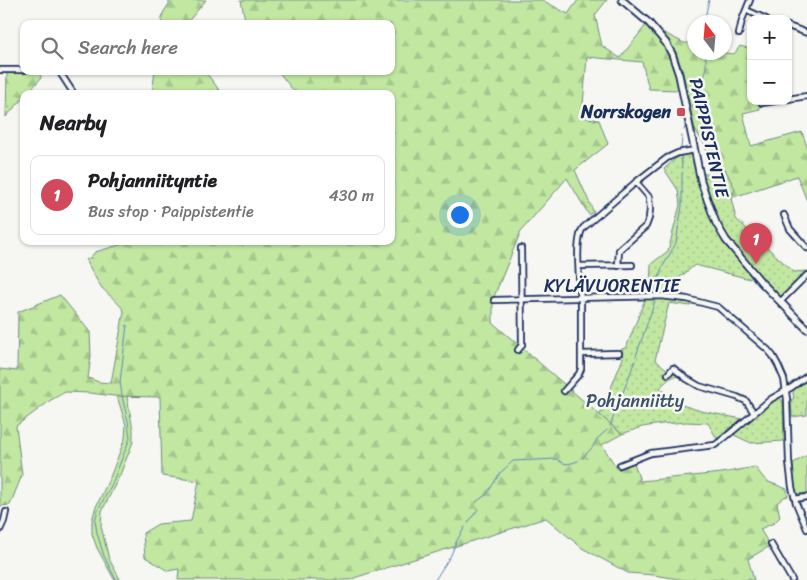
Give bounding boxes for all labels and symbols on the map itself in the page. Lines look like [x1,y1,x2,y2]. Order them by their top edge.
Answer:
north arrow [687,15,732,60]
street label: PAIPPISTENTIE [680,75,739,202]
place label: Norrskogen [580,96,671,128]
marker: Norrskogen [675,106,687,118]
your location [447,202,473,228]
pin: 1 [740,223,772,264]
street label: KYLÄVUORENTIE [544,270,681,302]
park label: Pohjanniitty [586,385,685,417]

